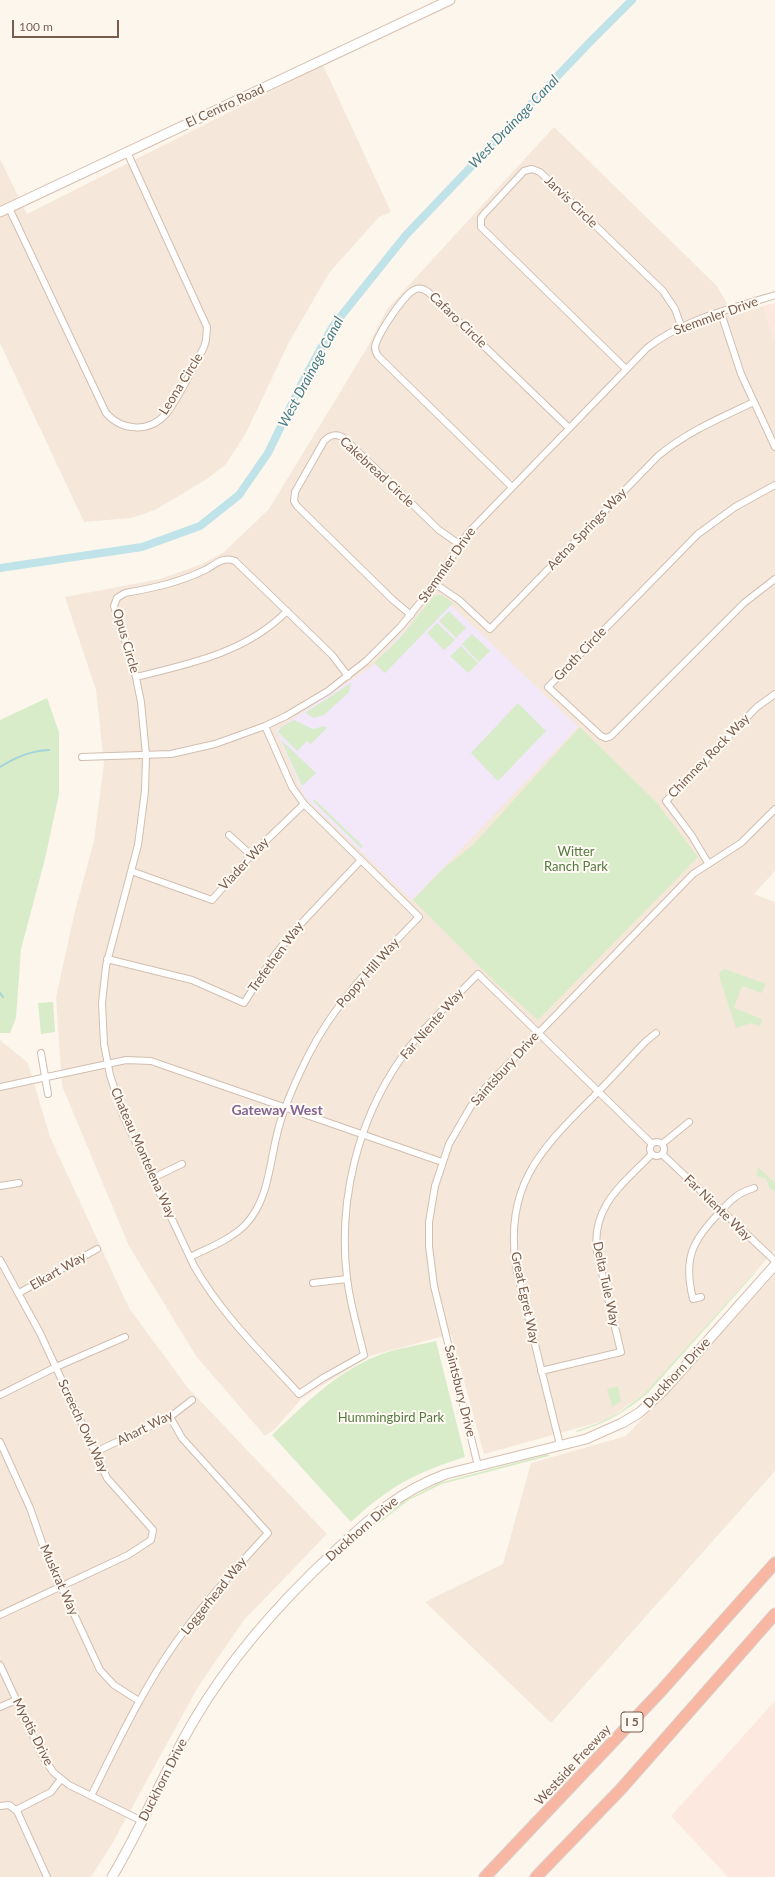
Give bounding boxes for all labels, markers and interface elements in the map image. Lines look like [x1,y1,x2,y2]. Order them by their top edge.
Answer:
scale bar [14,12,121,38]
text: 100 m [19,19,53,34]
water label: West Drainage Canal [465,72,563,172]
street label: El Centro Road [183,81,267,131]
street label: Jarvis Circle [541,173,601,231]
street label: Cafaro Circle [426,289,490,351]
street label: Stemmler Drive [672,294,760,338]
water label: West Drainage Canal [275,314,347,430]
street label: Leona Circle [156,350,206,418]
street label: Cakebread Circle [336,433,418,511]
street label: Aetna Springs Way [544,485,630,573]
street label: Stemmler Drive [415,524,479,606]
street label: Opus Circle [109,607,143,675]
street label: Groth Circle [551,624,609,684]
street label: Chimney Rock Way [665,711,753,801]
street label: Viader Way [216,834,272,894]
park label: Witter Ranch Park [544,844,608,875]
street label: Trefethen Way [245,919,307,995]
street label: Poppy Hill Way [333,935,403,1011]
street label: Far Niente Way [397,985,467,1063]
street label: Saintsbury Drive [468,1029,542,1109]
street label: Chateau Montelena Way [107,1085,179,1221]
district label: Gateway West [231,1102,323,1118]
street label: Far Niente Way [681,1172,755,1244]
street label: Delta Tule Way [589,1240,623,1328]
street label: Elkart Way [27,1249,89,1293]
street label: Great Egret Way [508,1250,542,1346]
street label: Duckhorn Drive [640,1334,714,1412]
street label: Saintsbury Drive [441,1343,479,1439]
street label: Screech Owl Way [55,1377,111,1475]
street label: Ahart Way [114,1407,176,1449]
park label: Hummingbird Park [338,1410,444,1426]
street label: Duckhorn Drive [323,1493,401,1565]
street label: Muskrat Way [36,1542,82,1618]
street label: Loggerhead Way [178,1554,250,1638]
street label: Myotis Drive [9,1696,57,1768]
road number: I 5 [621,1712,643,1732]
street label: Westside Freeway [532,1722,614,1808]
street label: Duckhorn Drive [135,1736,191,1824]

